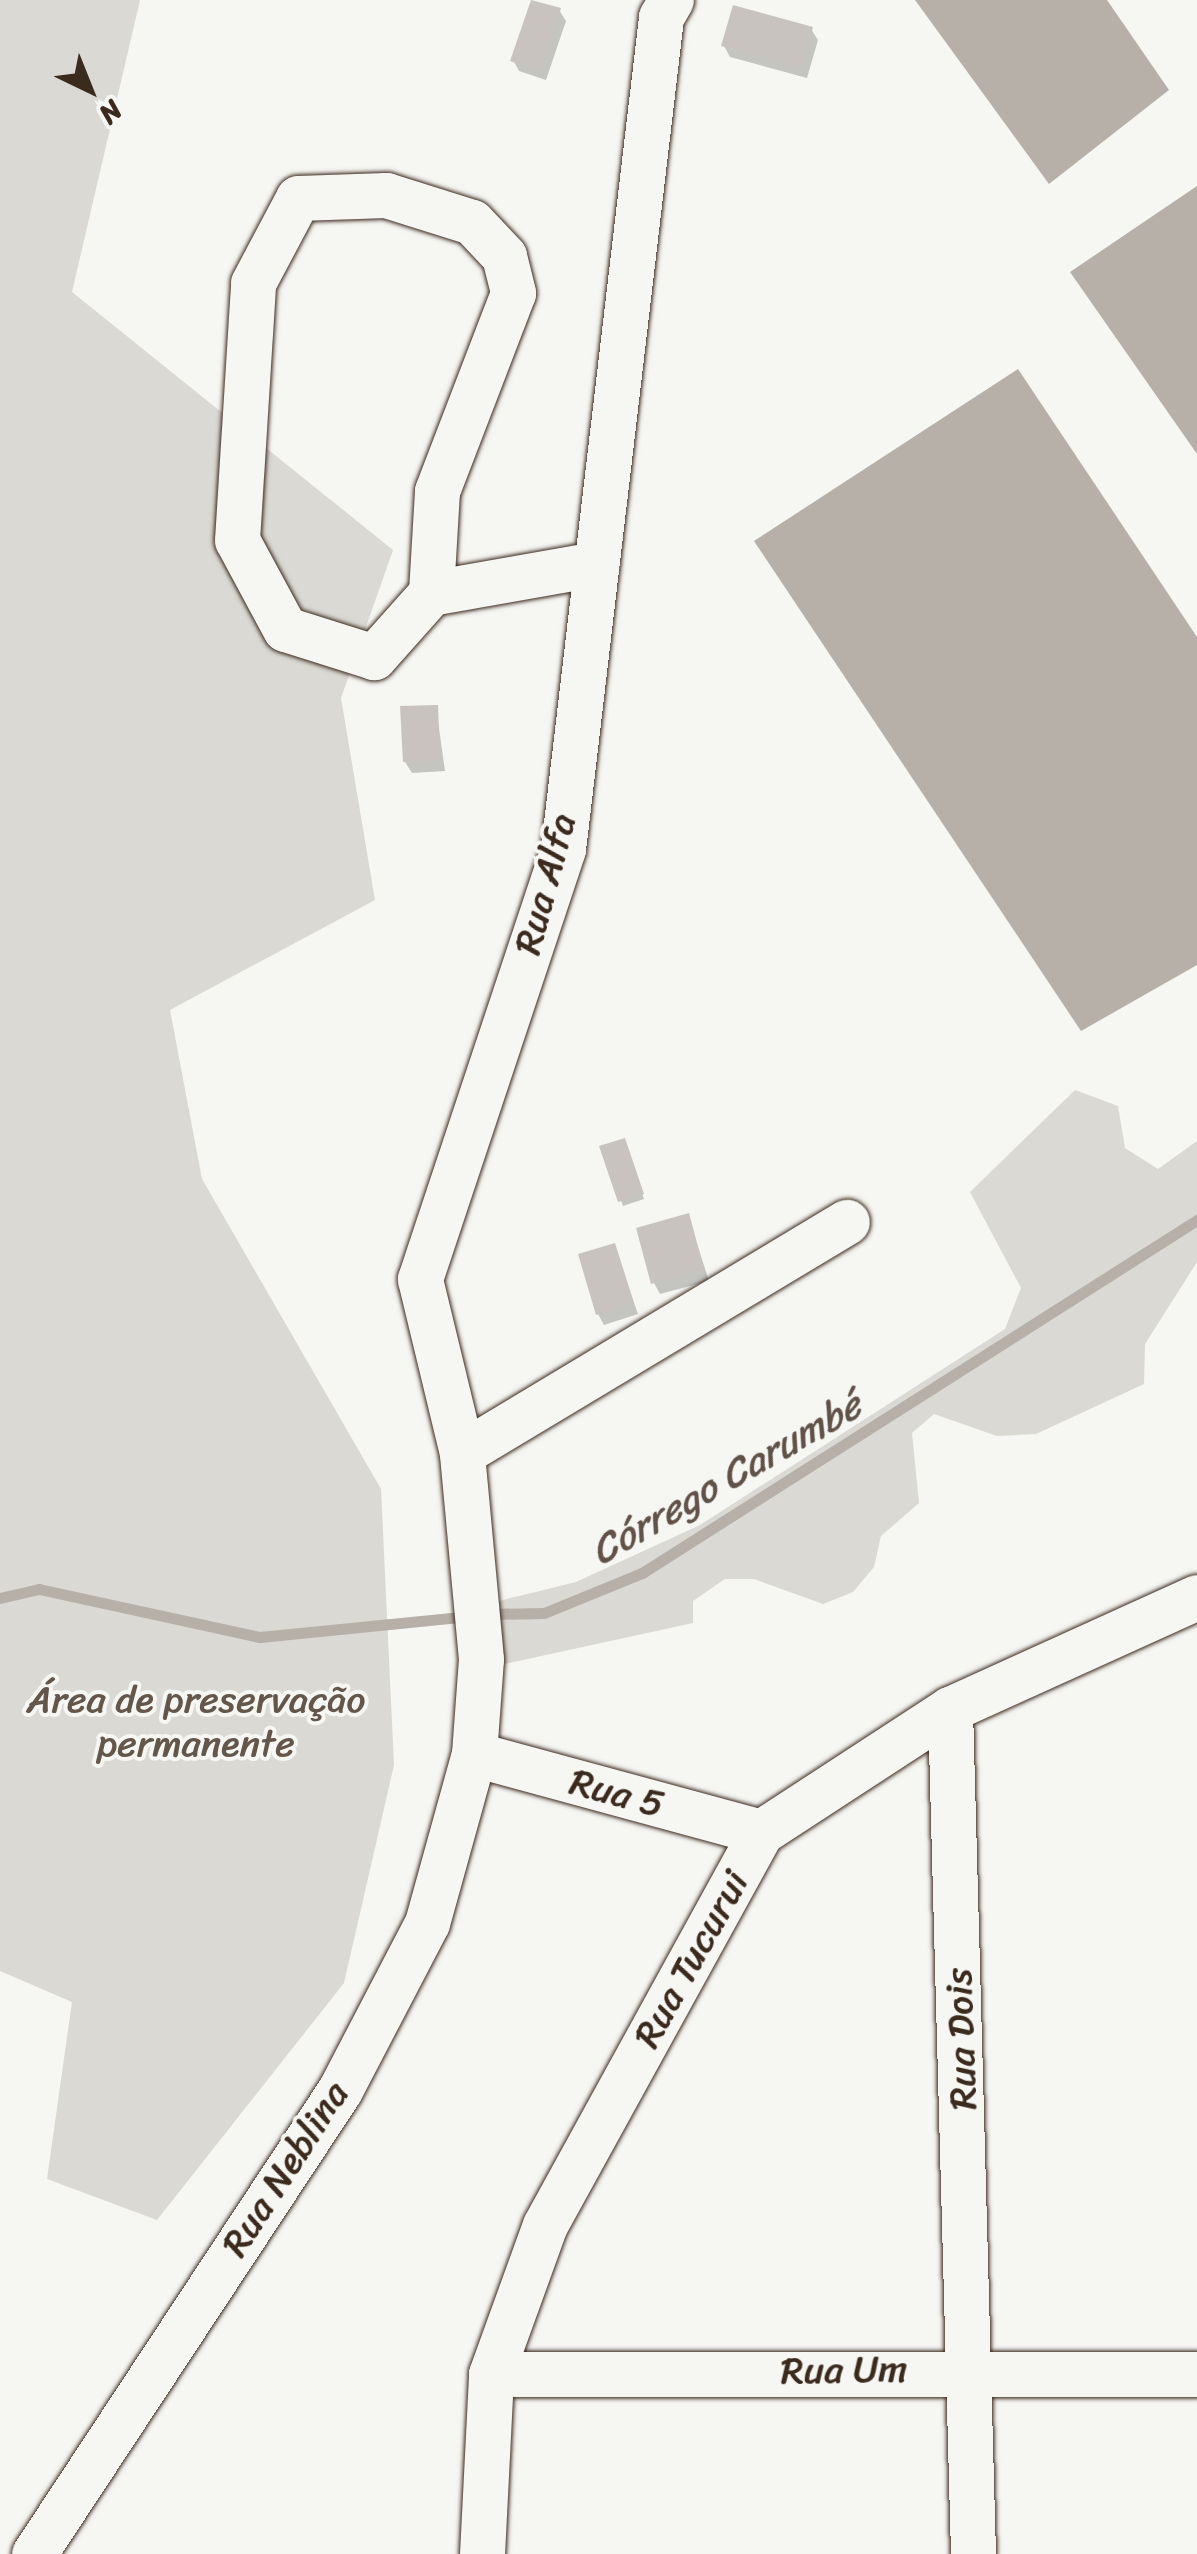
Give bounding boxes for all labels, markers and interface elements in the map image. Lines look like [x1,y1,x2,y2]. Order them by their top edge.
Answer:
north arrow [40,40,140,140]
text: N [87,88,135,137]
street label: Rua Alfa [504,809,586,959]
water label: Córrego Carumbé [582,1381,870,1575]
park label: Área de preservação permanente [27,1677,365,1766]
street label: Rua 5 [565,1759,669,1827]
street label: Rua Tucurui [623,1862,759,2056]
street label: Rua Dois [936,1967,986,2111]
street label: Rua Neblina [211,2073,359,2265]
street label: Rua Um [780,2346,908,2394]

